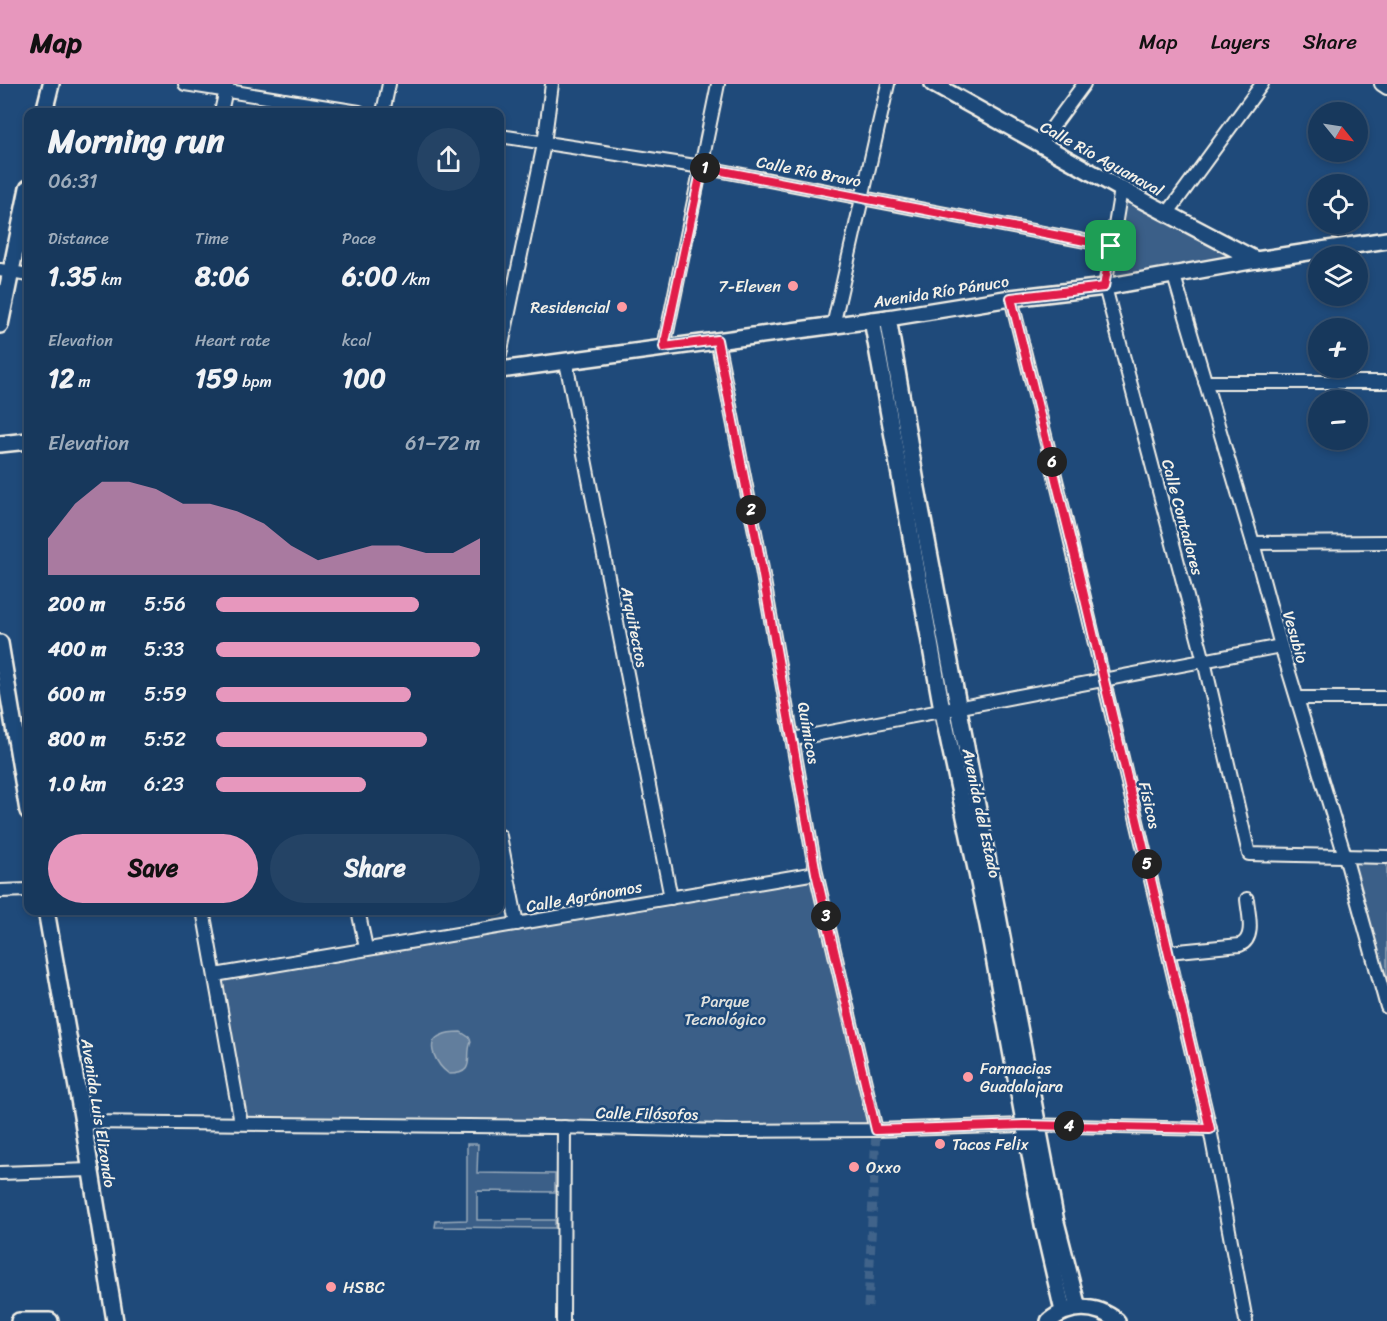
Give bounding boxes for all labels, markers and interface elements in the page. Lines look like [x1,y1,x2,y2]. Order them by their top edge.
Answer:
text: Map [30,18,82,67]
text: Map [1139,23,1178,61]
text: Layers [1211,23,1270,61]
text: Share [1303,23,1357,61]
north arrow [1308,102,1368,162]
map controls [1308,102,1368,450]
text: Morning run [48,112,224,170]
street label: Calle Río Aguanaval [1035,112,1169,205]
button: share [417,128,480,191]
street label: Calle Río Bravo [754,147,864,196]
pin: 1 [690,153,720,183]
text: 1 [702,153,708,182]
text: 06:31 [48,164,98,199]
button: locate [1308,174,1368,234]
pin [1085,220,1136,271]
text: Distance [48,224,109,253]
text: Time [195,224,229,253]
text: Pace [342,224,376,253]
icon: arrive [1094,229,1127,262]
button: layers [1308,246,1368,306]
text: 1.35 [48,253,97,299]
text: 8:06 [195,253,250,299]
text: 6:00 [342,253,397,299]
text: km [97,265,122,294]
text: /km [397,265,430,294]
street label: Avenida Río Pánuco [870,266,1011,317]
place label: 7-Eleven [718,272,781,301]
marker: 7-Eleven [786,279,800,293]
place label: Residencial [530,293,610,322]
marker: Residencial [615,300,629,314]
button: + [1308,318,1368,378]
text: Elevation [48,326,113,355]
text: Heart rate [195,326,270,355]
text: kcal [342,326,371,355]
text: 12 [48,355,74,401]
text: 159 [195,355,238,401]
text: 100 [342,355,386,401]
text: m [74,367,91,396]
text: bpm [238,367,272,396]
button: − [1308,390,1368,450]
text: Elevation [48,426,129,461]
text: 61–72 m [405,426,480,461]
pin: 6 [1037,447,1067,477]
text: 6 [1047,447,1057,476]
street label: Calle Contadores [1153,456,1212,579]
pin: 2 [736,495,766,525]
text: 2 [746,495,756,524]
street label: Arquitectos [612,583,657,670]
text: 200 m [48,587,105,622]
text: 5:56 [144,587,186,622]
street label: Vesubio [1274,607,1317,667]
text: 400 m [48,632,106,667]
text: 5:33 [144,632,184,667]
text: 600 m [48,677,105,712]
text: 5:59 [144,677,187,712]
street label: Químicos [789,700,828,767]
text: 800 m [48,722,106,757]
text: 5:52 [144,722,186,757]
street label: Avenida del Estado [953,745,1009,881]
text: 1.0 km [48,767,106,802]
text: 6:23 [144,767,184,802]
street label: Físicos [1130,779,1169,832]
button: Save [48,834,258,903]
button: Share [270,834,480,903]
pin: 5 [1132,849,1162,879]
text: 5 [1142,849,1152,878]
street label: Calle Agrónomos [524,872,645,921]
pin: 3 [811,901,841,931]
text: 3 [822,901,830,930]
park label: Parque Tecnológico [684,987,766,1034]
street label: Avenida Luis Elizondo [72,1035,125,1190]
place label: Farmacias Guadalajara [980,1054,1063,1101]
marker: Farmacias Guadalajara [961,1070,975,1084]
street label: Calle Filósofos [596,1098,699,1129]
pin: 4 [1054,1111,1084,1141]
text: 4 [1064,1111,1074,1140]
place label: Tacos Felix [952,1130,1030,1159]
marker: Tacos Felix [933,1137,947,1151]
place label: Oxxo [866,1153,901,1182]
marker: Oxxo [847,1160,861,1174]
place label: HSBC [343,1273,385,1302]
marker: HSBC [324,1280,338,1294]

